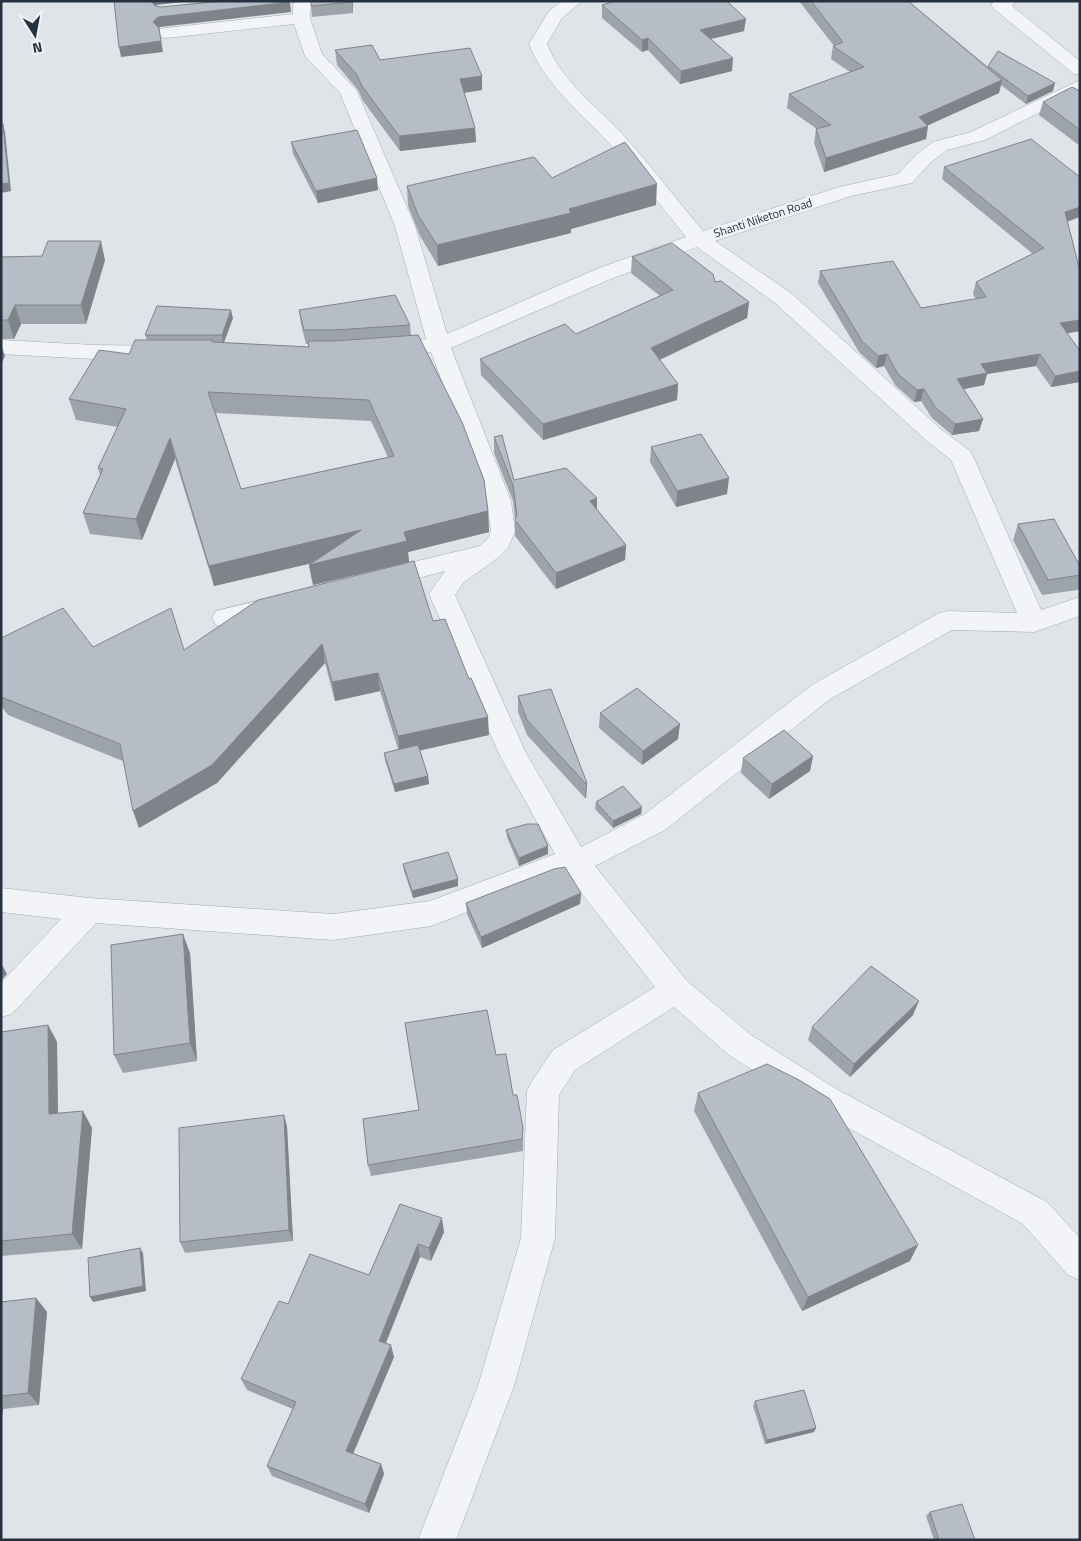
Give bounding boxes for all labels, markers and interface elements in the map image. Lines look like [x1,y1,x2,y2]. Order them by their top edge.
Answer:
north arrow [10,10,60,60]
text: N [31,37,44,59]
street label: Shanti Niketon Road [711,193,815,242]

